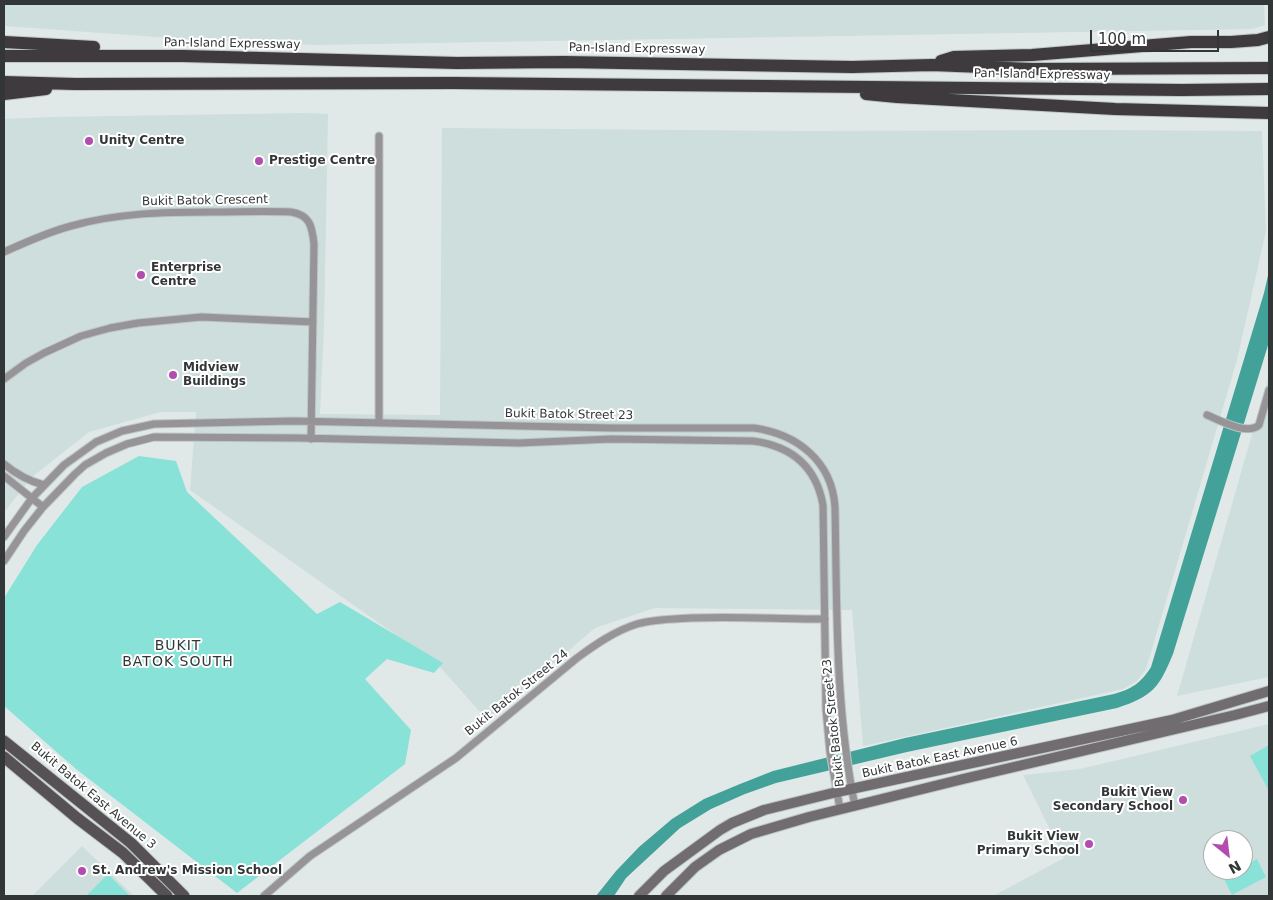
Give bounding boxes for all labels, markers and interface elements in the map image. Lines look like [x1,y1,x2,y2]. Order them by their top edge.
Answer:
scale bar [1093,20,1222,52]
text: 100 m [1098,30,1146,48]
street label: Pan-Island Expressway [164,36,300,52]
street label: Pan-Island Expressway [569,41,705,57]
street label: Pan-Island Expressway [974,67,1110,83]
place label: Unity Centre [99,134,184,148]
marker: Unity Centre [83,135,95,147]
place label: Prestige Centre [269,154,375,168]
marker: Prestige Centre [253,155,265,167]
street label: Bukit Batok Crescent [142,193,268,209]
place label: Enterprise Centre [151,261,221,289]
marker: Enterprise Centre [135,269,147,281]
place label: Midview Buildings [183,361,246,389]
marker: Midview Buildings [167,369,179,381]
street label: Bukit Batok Street 23 [505,407,633,423]
district label: BUKIT BATOK SOUTH [121,638,235,670]
street label: Bukit Batok Street 24 [463,647,571,739]
street label: Bukit Batok Street 23 [820,658,848,788]
street label: Bukit Batok East Avenue 6 [861,734,1019,782]
street label: Bukit Batok East Avenue 3 [28,739,158,853]
place label: Bukit View Secondary School [1053,786,1173,814]
marker: Bukit View Secondary School [1177,794,1189,806]
place label: Bukit View Primary School [977,830,1079,858]
north arrow [1203,830,1253,880]
marker: Bukit View Primary School [1083,838,1095,850]
text: N [1226,857,1244,877]
place label: St. Andrew's Mission School [92,864,282,878]
marker: St. Andrew's Mission School [76,865,88,877]

